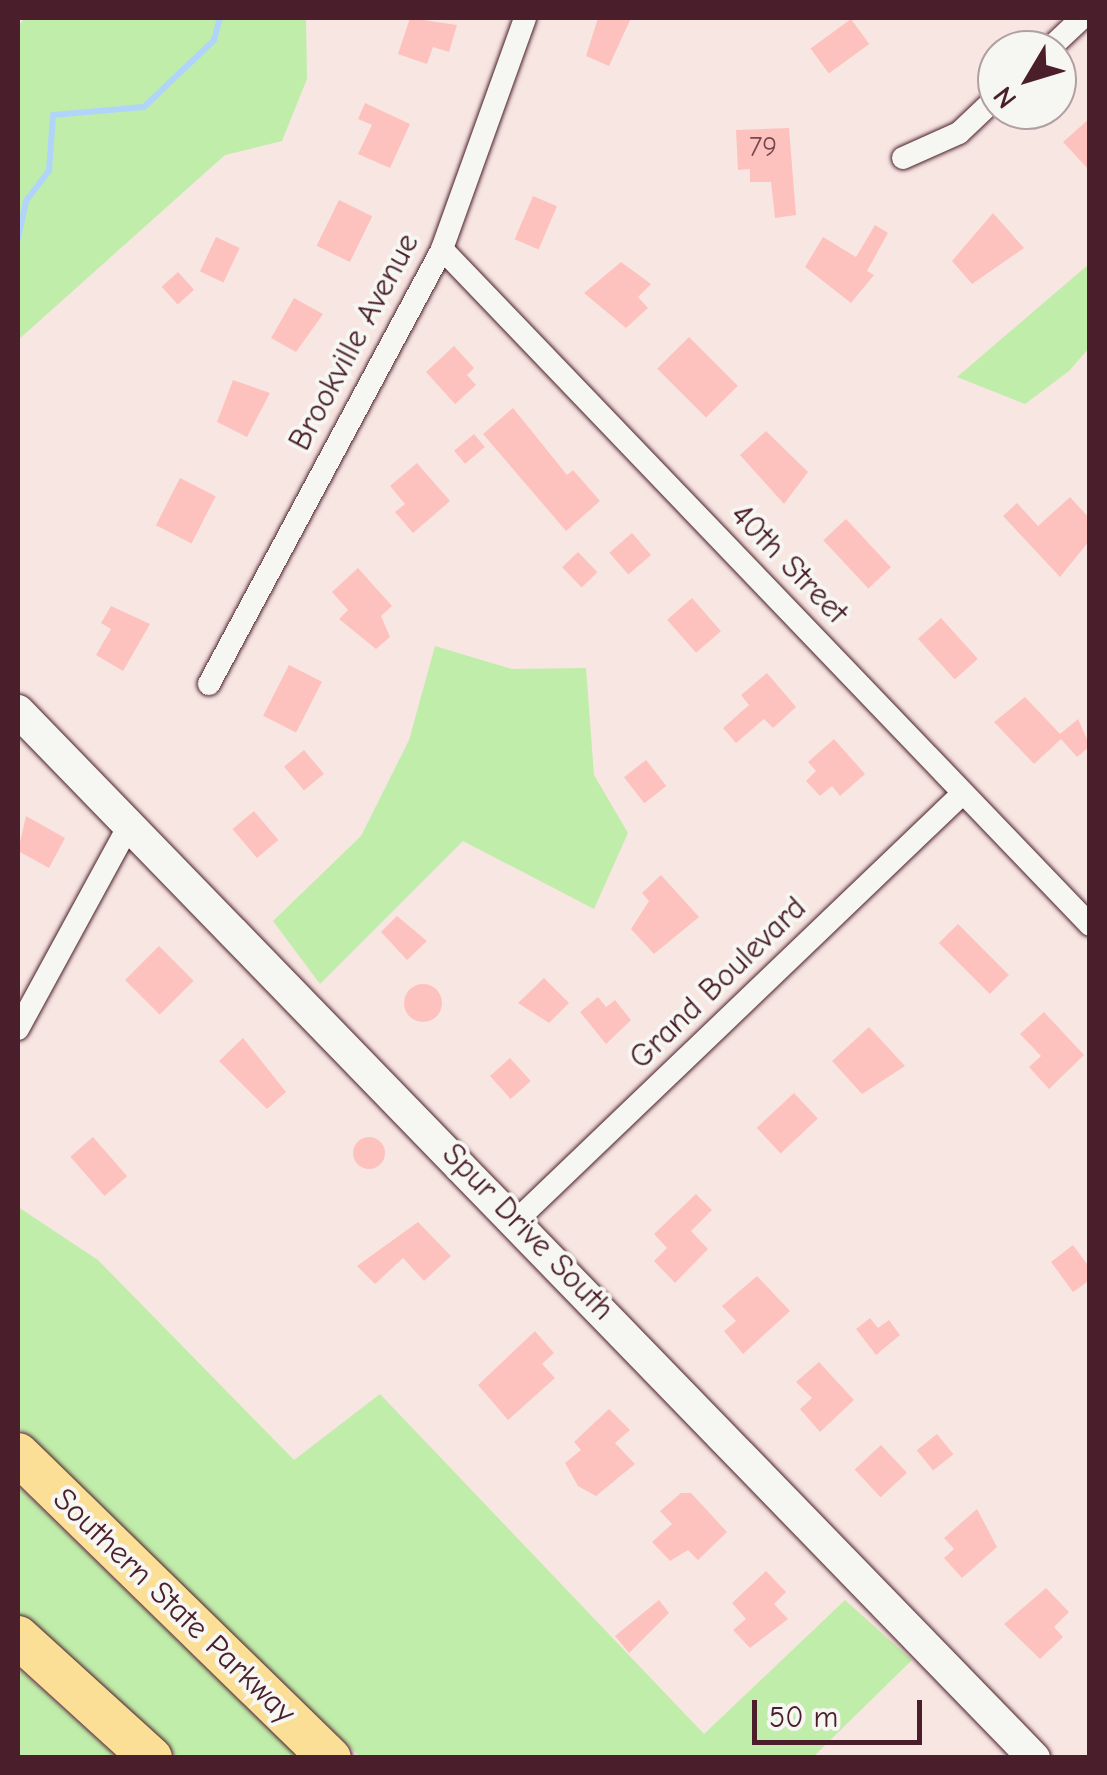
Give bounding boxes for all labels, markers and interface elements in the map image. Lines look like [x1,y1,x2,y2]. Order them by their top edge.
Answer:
north arrow [977,30,1077,130]
text: N [987,80,1023,114]
house number: 79 [749,130,777,164]
street label: Brookville Avenue [281,227,427,457]
street label: 40th Street [722,496,856,632]
street label: Grand Boulevard [622,889,814,1077]
street label: Spur Drive South [434,1136,622,1328]
street label: Southern State Parkway [45,1480,303,1732]
scale bar [757,1680,927,1742]
text: 50 m [769,1700,838,1735]

